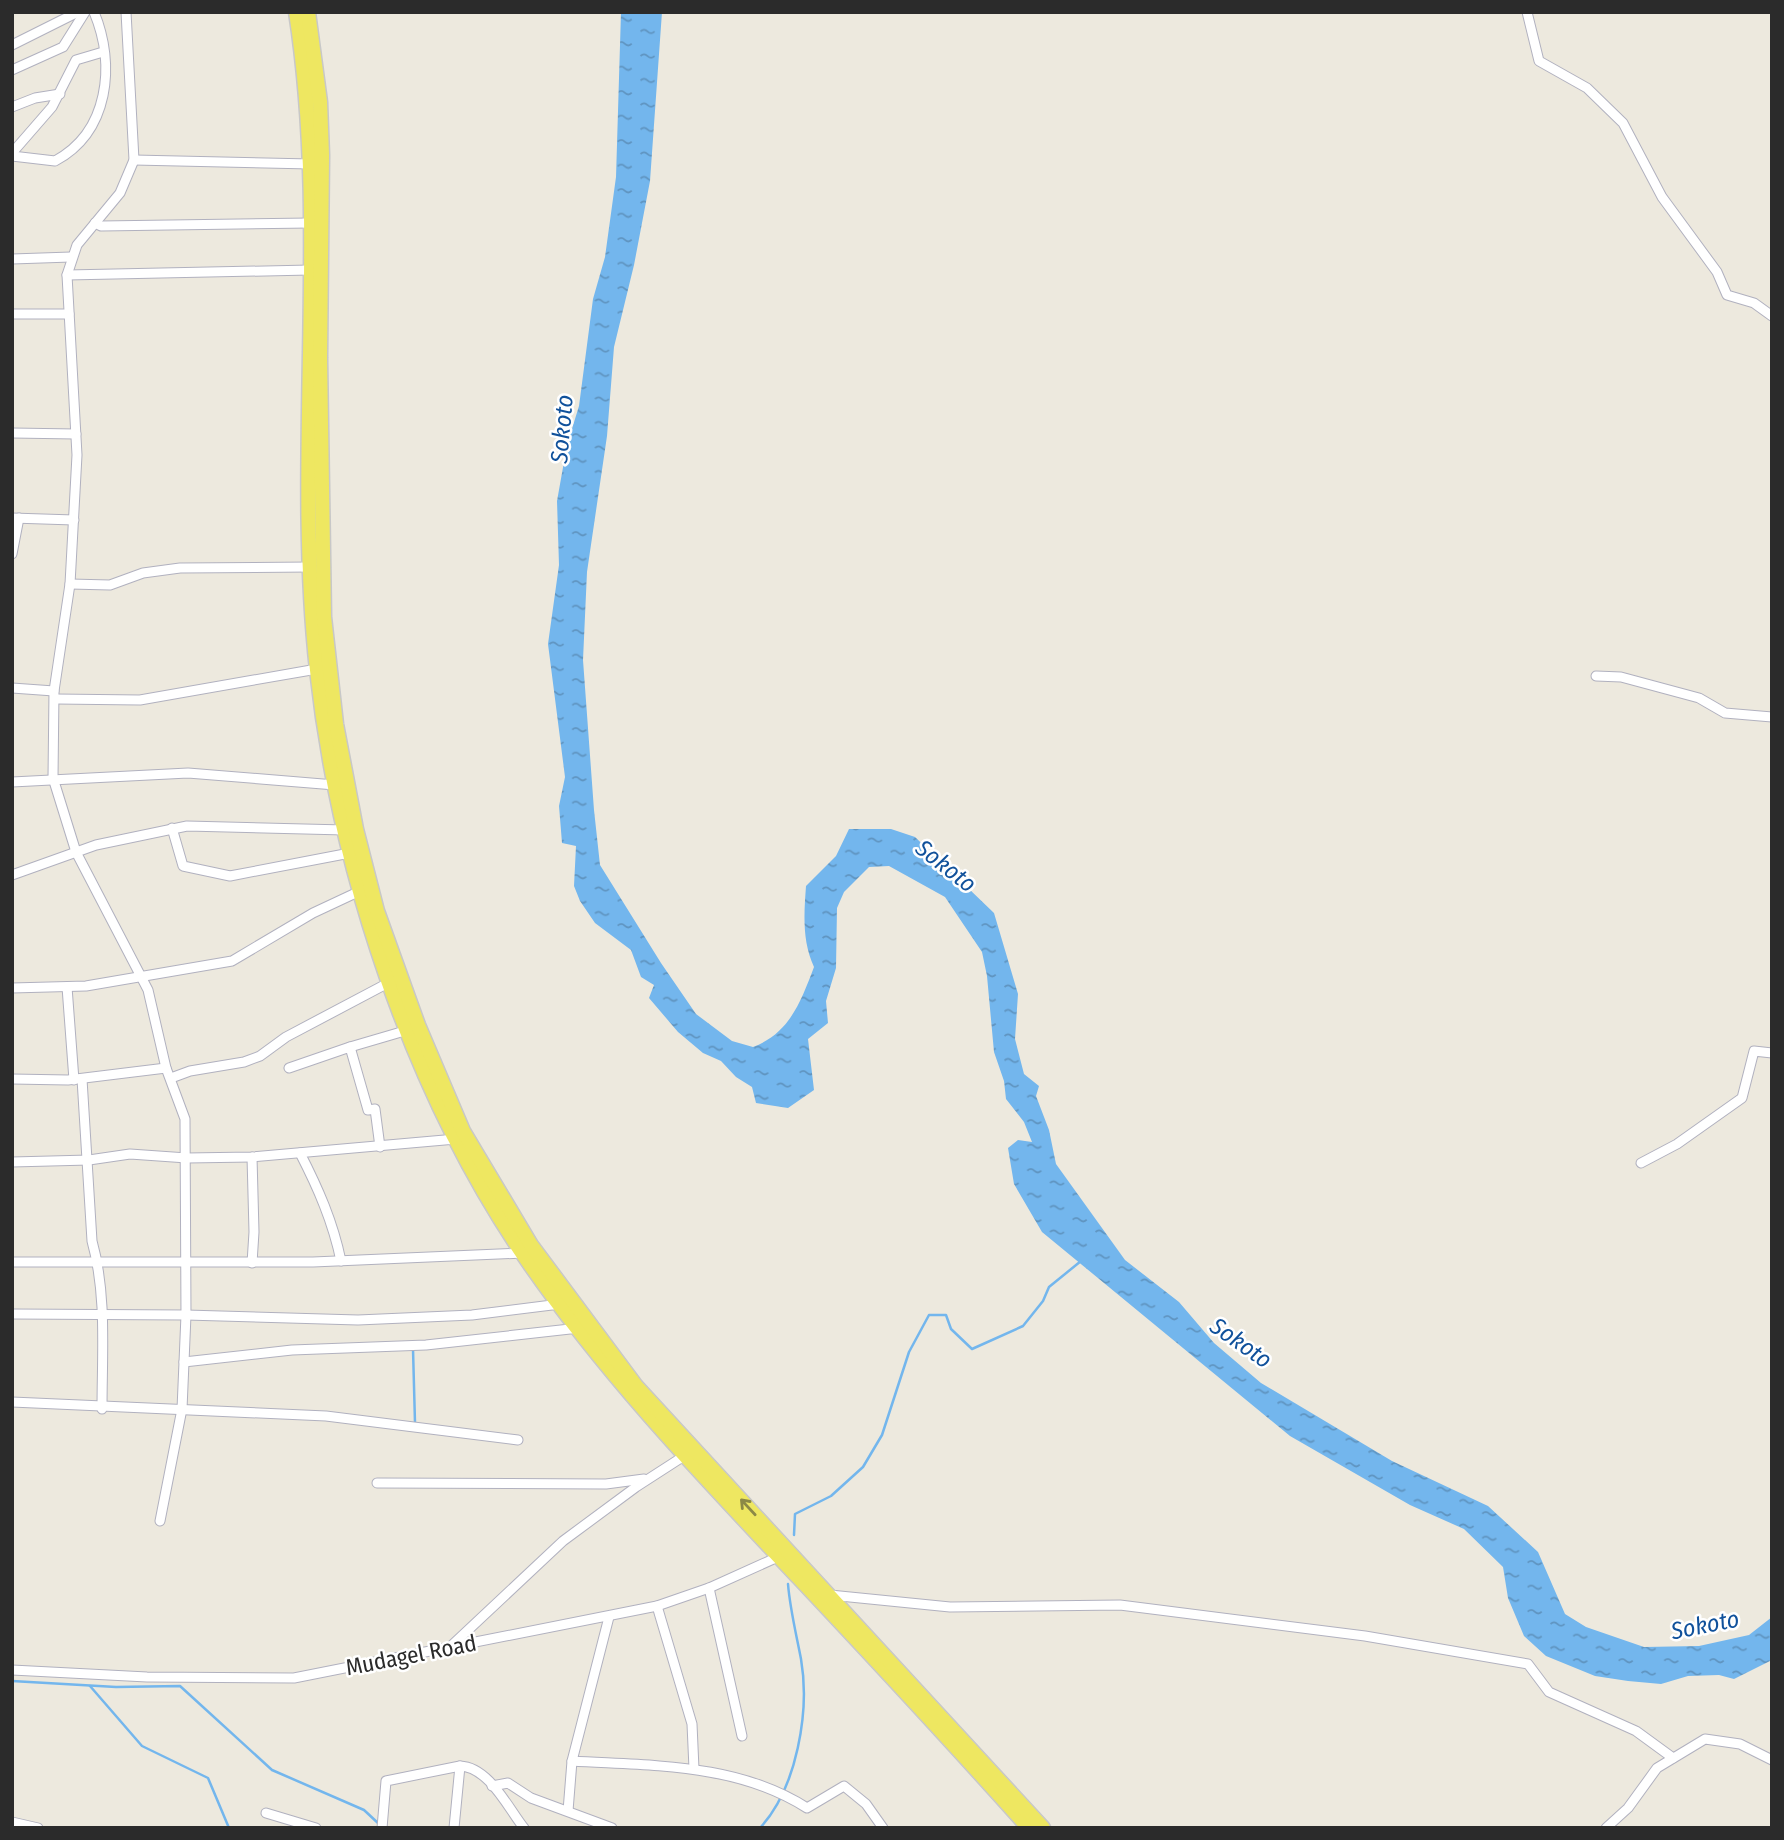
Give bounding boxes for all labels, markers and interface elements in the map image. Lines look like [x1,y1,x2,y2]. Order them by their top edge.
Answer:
water label: Sokoto [545,394,579,465]
water label: Sokoto [910,833,982,898]
water label: Sokoto [1204,1311,1277,1374]
one-way arrow [740,1499,757,1516]
water label: Sokoto [1668,1605,1741,1645]
street label: Mudagel Road [343,1629,479,1681]

